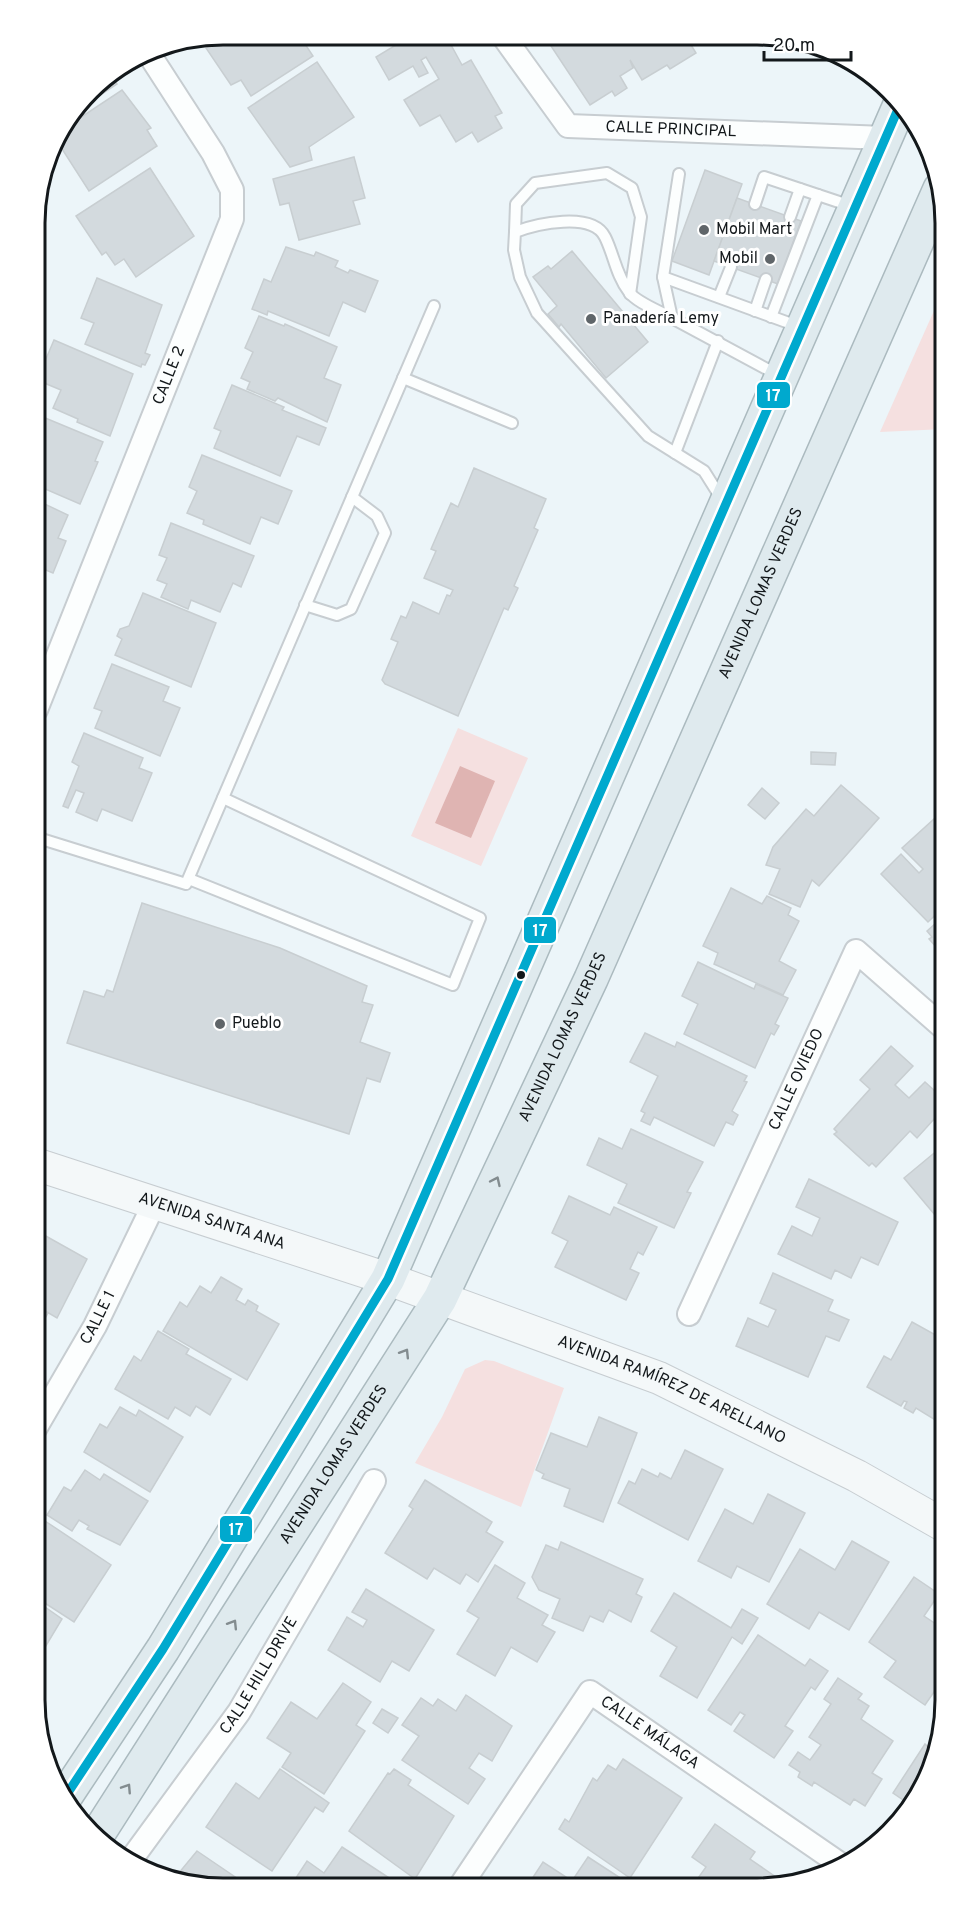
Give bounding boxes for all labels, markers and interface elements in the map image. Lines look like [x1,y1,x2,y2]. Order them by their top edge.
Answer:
scale bar [764,24,851,62]
text: 20 m [773,35,815,58]
street label: CALLE PRINCIPAL [605,117,737,142]
place label: Mobil Mart [716,220,792,240]
marker: Mobil Mart [697,223,711,237]
place label: Mobil [719,249,758,269]
marker: Mobil [763,252,777,266]
place label: Panadería Lemy [603,309,719,329]
marker: Panadería Lemy [584,312,598,326]
street label: CALLE 2 [149,343,190,408]
line badge: 17 [756,381,791,409]
text: 17 [766,387,780,407]
street label: AVENIDA LOMAS VERDES [715,504,808,682]
line badge: 17 [523,916,557,944]
text: 17 [533,922,547,942]
street label: AVENIDA LOMAS VERDES [515,949,612,1125]
unlabelled marker [515,969,527,981]
place label: Pueblo [232,1014,282,1034]
marker: Pueblo [213,1017,227,1031]
street label: CALLE OVIEDO [765,1026,829,1134]
one-way arrow [488,1176,500,1187]
street label: AVENIDA SANTA ANA [136,1188,288,1255]
street label: CALLE 1 [76,1288,120,1348]
street label: AVENIDA RAMÍREZ DE ARELLANO [555,1332,789,1449]
one-way arrow [398,1349,410,1359]
street label: AVENIDA LOMAS VERDES [276,1381,392,1548]
line badge: 17 [219,1515,253,1543]
text: 17 [229,1521,243,1541]
street label: CALLE HILL DRIVE [216,1613,302,1739]
one-way arrow [226,1620,237,1631]
street label: CALLE MÁLAGA [596,1692,703,1774]
one-way arrow [120,1784,132,1794]

